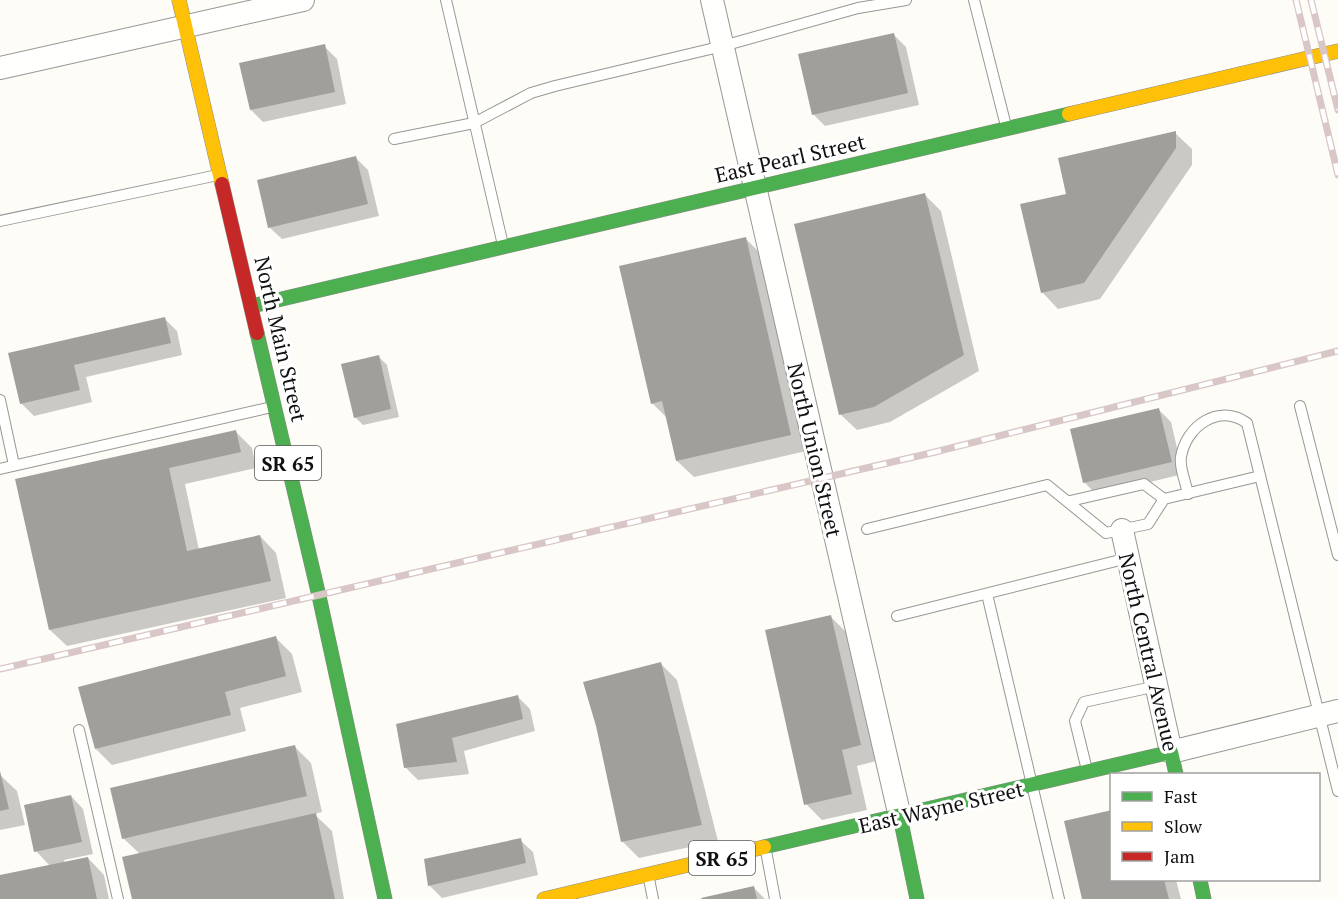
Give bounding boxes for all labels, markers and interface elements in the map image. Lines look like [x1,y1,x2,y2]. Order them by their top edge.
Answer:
street label: East Pearl Street [712,127,868,189]
street label: North Main Street [248,254,314,425]
street label: North Union Street [781,360,849,540]
road number: SR 65 [255,446,321,480]
street label: North Central Avenue [1113,550,1185,754]
legend [1110,773,1320,881]
street label: East Wayne Street [856,774,1026,840]
text: Fast [1164,784,1198,808]
text: Slow [1164,814,1203,838]
road number: SR 65 [689,841,755,875]
text: Jam [1164,844,1195,868]

